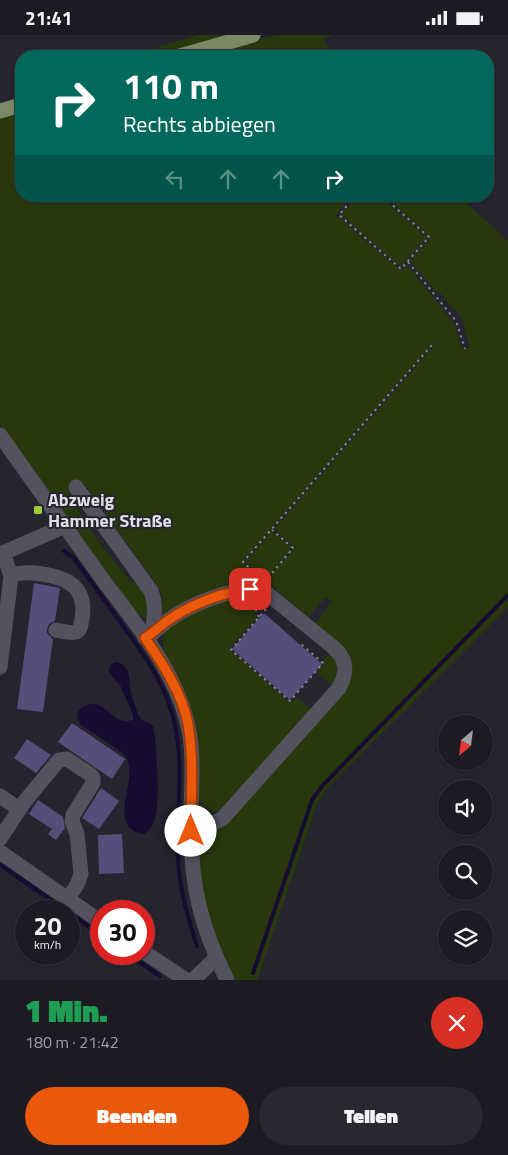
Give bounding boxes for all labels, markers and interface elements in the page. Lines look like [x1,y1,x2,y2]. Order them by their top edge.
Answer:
text: 21:41 [25,3,72,32]
text: 110 m [123,59,219,113]
icon: right [40,70,105,135]
text: Rechts abbiegen [123,107,276,141]
icon: left [161,165,189,193]
icon: ahead [214,165,242,193]
icon: ahead [267,165,295,193]
icon: right [320,165,348,193]
place label: Abzweig Hammer Straße [48,486,172,534]
marker: Abzweig Hammer Straße [32,504,44,516]
pin [229,568,271,610]
icon: arrive [236,575,264,603]
north arrow [438,715,492,770]
map controls [438,715,493,965]
button: sound [438,780,493,835]
position arrow [164,804,216,856]
button: search [438,845,493,900]
speed limit sign: 30 [90,900,155,965]
text: 20 [33,907,62,945]
button: layers [438,910,493,965]
text: km/h [34,935,61,954]
text: 1 Min. [25,988,108,1034]
button: close [431,997,483,1049]
text: 180 m · 21:42 [25,1030,119,1054]
button: Beenden [25,1087,249,1145]
button: Teilen [259,1087,483,1145]

